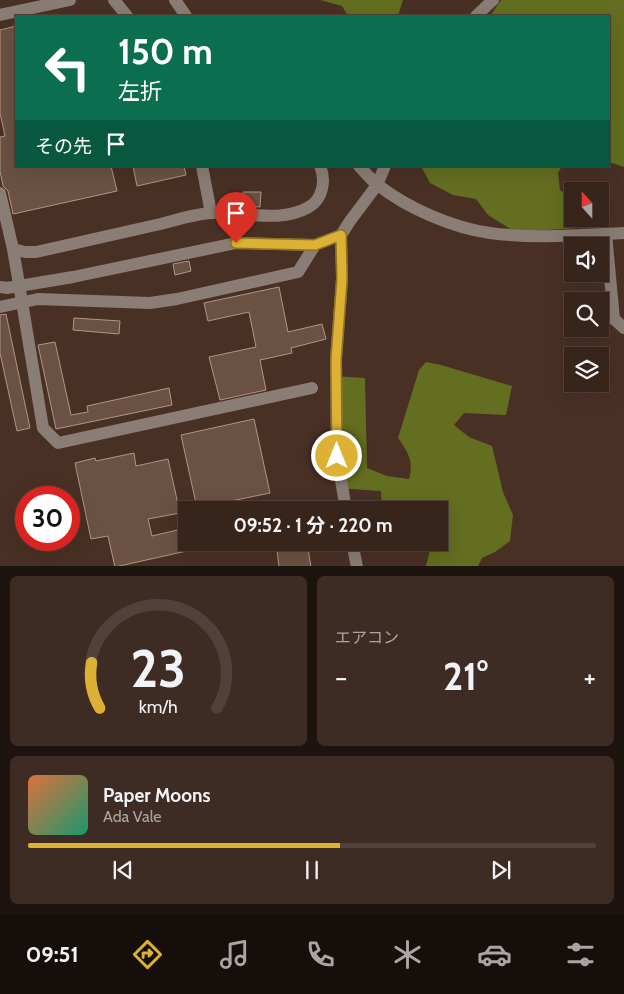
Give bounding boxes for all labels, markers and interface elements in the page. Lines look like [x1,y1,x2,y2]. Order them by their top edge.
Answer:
text: 150 m [118,30,213,73]
icon: left [35,35,100,100]
text: 左折 [118,78,162,105]
icon: arrive [102,130,130,158]
text: その先 [35,135,92,158]
north arrow [564,182,609,228]
map controls [564,182,609,392]
pin [215,192,257,243]
icon: arrive [222,199,250,227]
button: sound [564,237,609,282]
button: search [564,292,609,337]
button: layers [564,347,609,392]
position arrow [310,429,362,481]
speed limit sign: 30 [15,486,80,551]
text: 09:52 · 1 分 · 220 m [233,514,393,537]
text: エアコン [335,628,399,647]
text: 23 [131,637,186,700]
text: 21° [443,653,488,700]
text: − [335,660,347,694]
text: + [584,660,596,694]
text: km/h [139,696,178,717]
text: Paper Moons [103,784,211,807]
text: Ada Vale [103,807,162,826]
icon: previous [109,856,137,884]
icon: pause [298,856,326,884]
icon: next [487,856,515,884]
icon: directions [130,937,165,972]
icon: music [217,937,252,972]
icon: phone [303,937,338,972]
icon: climate [390,937,425,972]
icon: car [477,937,512,972]
icon: filters [563,937,598,972]
text: 09:51 [26,941,79,968]

